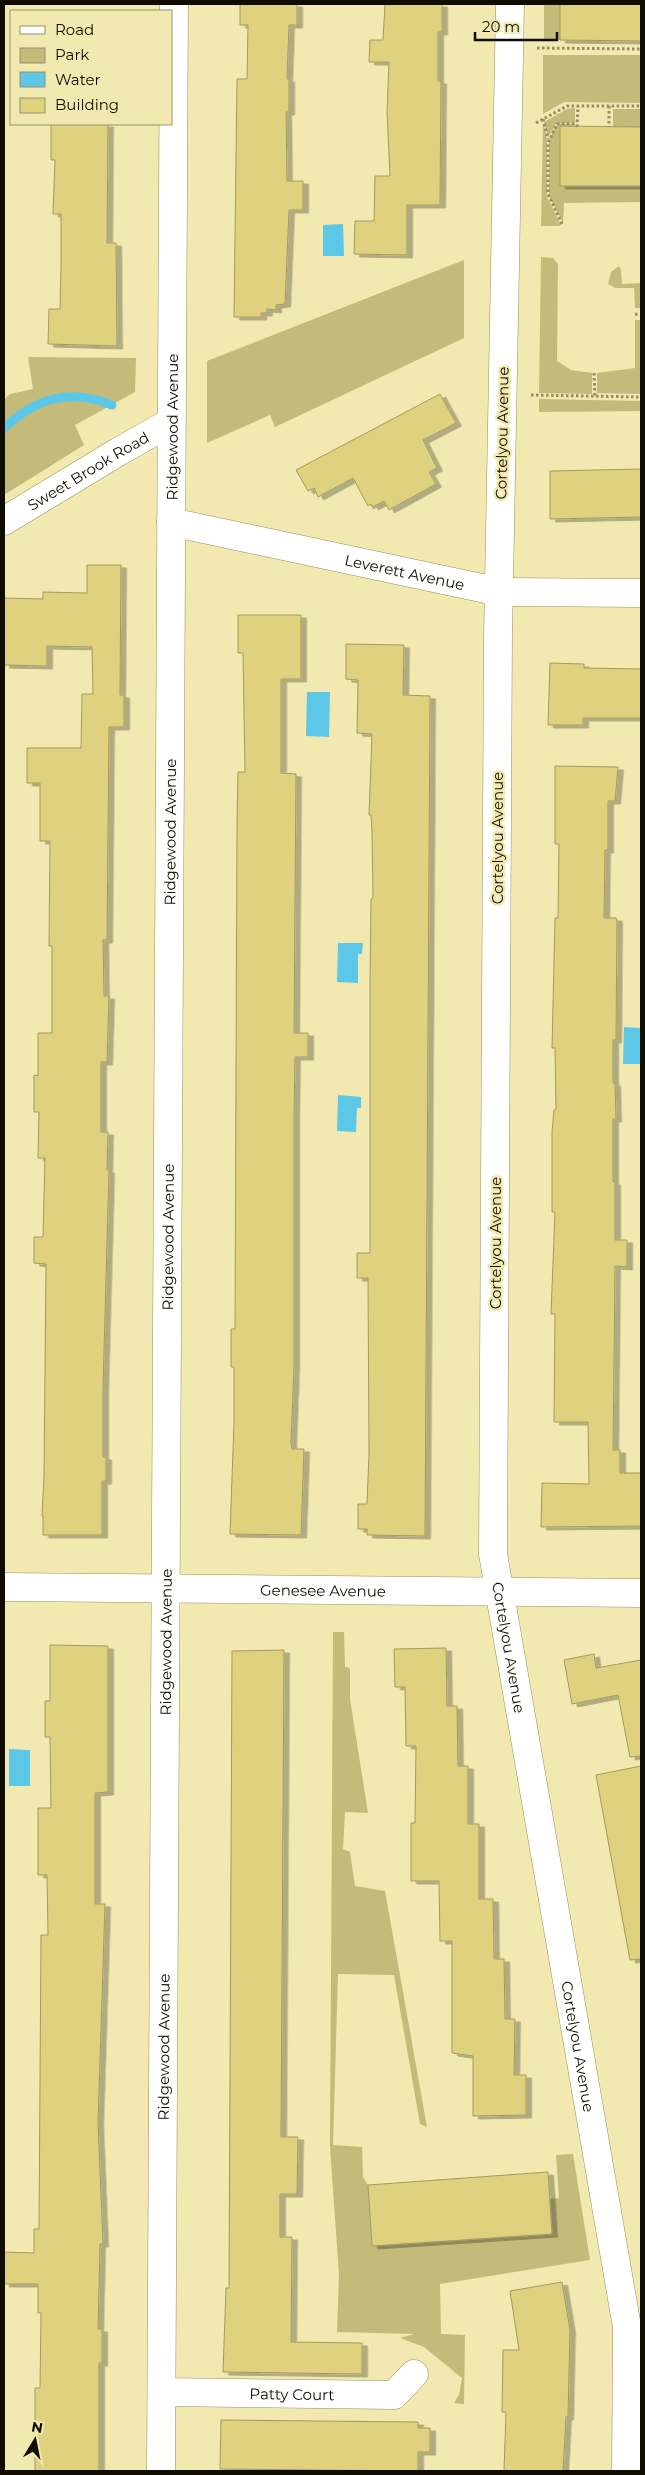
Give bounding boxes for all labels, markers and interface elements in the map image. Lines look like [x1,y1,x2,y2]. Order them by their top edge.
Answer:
legend [10,10,172,125]
scale bar [475,10,558,42]
text: 20 m [482,17,520,36]
text: Road [55,20,94,39]
text: Park [55,45,89,64]
text: Water [55,70,101,89]
text: Building [55,95,119,114]
street label: Ridgewood Avenue [162,354,182,500]
street label: Cortelyou Avenue [491,366,513,500]
street label: Sweet Brook Road [24,427,152,514]
street label: Leverett Avenue [343,550,466,594]
street label: Ridgewood Avenue [160,759,180,905]
street label: Cortelyou Avenue [488,772,507,904]
street label: Ridgewood Avenue [158,1164,177,1310]
street label: Cortelyou Avenue [486,1177,505,1309]
street label: Ridgewood Avenue [155,1569,175,1715]
street label: Genesee Avenue [260,1580,386,1600]
street label: Cortelyou Avenue [489,1580,530,1715]
street label: Ridgewood Avenue [153,1974,173,2120]
street label: Cortelyou Avenue [558,1979,599,2114]
street label: Patty Court [249,2384,335,2404]
north arrow [10,2415,60,2465]
text: N [30,2417,44,2437]

